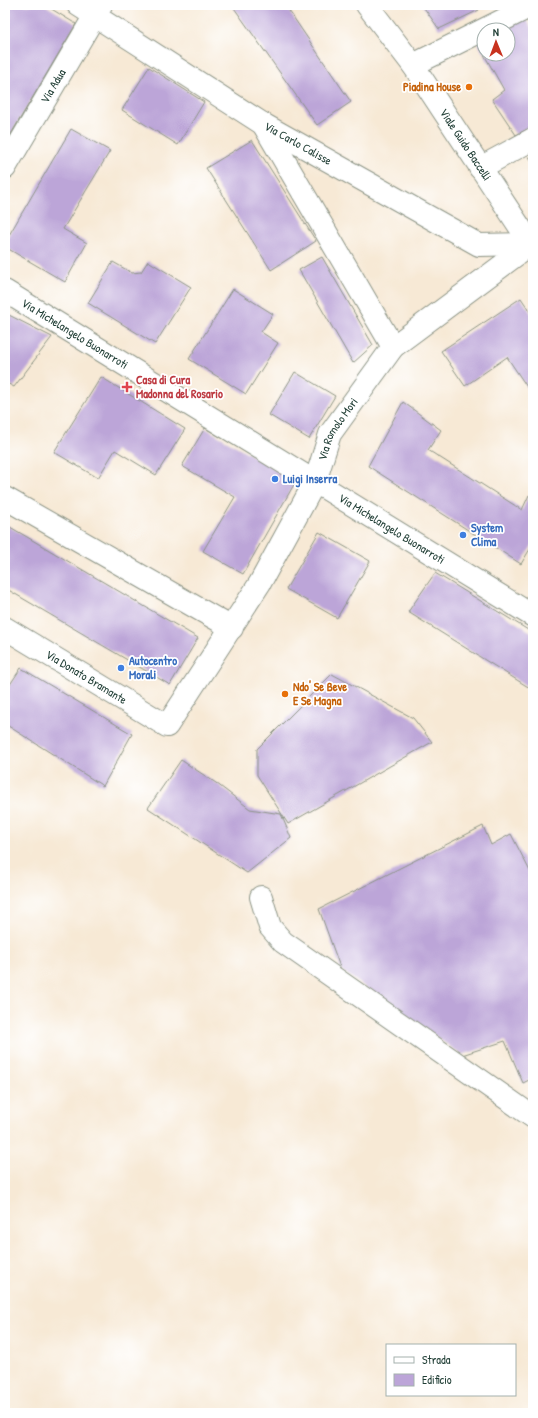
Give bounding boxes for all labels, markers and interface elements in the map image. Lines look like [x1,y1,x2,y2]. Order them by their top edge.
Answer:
north arrow [476,22,516,62]
text: N [493,25,499,39]
street label: Via Adua [36,65,70,106]
place label: Piadina House [403,78,461,95]
marker: Piadina House [464,82,474,92]
street label: Viale Guido Baccelli [436,105,496,184]
street label: Via Carlo Calisse [261,117,335,169]
street label: Via Michelangelo Buonarroti [19,294,132,373]
place label: Casa di Cura Madonna del Rosario [136,371,223,402]
marker: Casa di Cura Madonna del Rosario [121,381,133,393]
street label: Via Romolo Mori [313,394,362,463]
place label: Luigi Inserra [283,470,338,488]
marker: Luigi Inserra [270,474,280,484]
street label: Via Michelangelo Buonarroti [335,489,448,568]
place label: System Clima [471,519,503,550]
marker: System Clima [458,530,468,540]
street label: Via Donato Bramante [43,646,131,708]
place label: Autocentro Morali [129,652,177,683]
marker: Autocentro Morali [116,663,126,673]
place label: Ndo' Se Beve E Se Magna [293,678,347,710]
marker: Ndo' Se Beve E Se Magna [280,689,290,699]
legend [386,1344,516,1396]
text: Strada [422,1351,451,1368]
text: Edificio [422,1371,452,1388]

